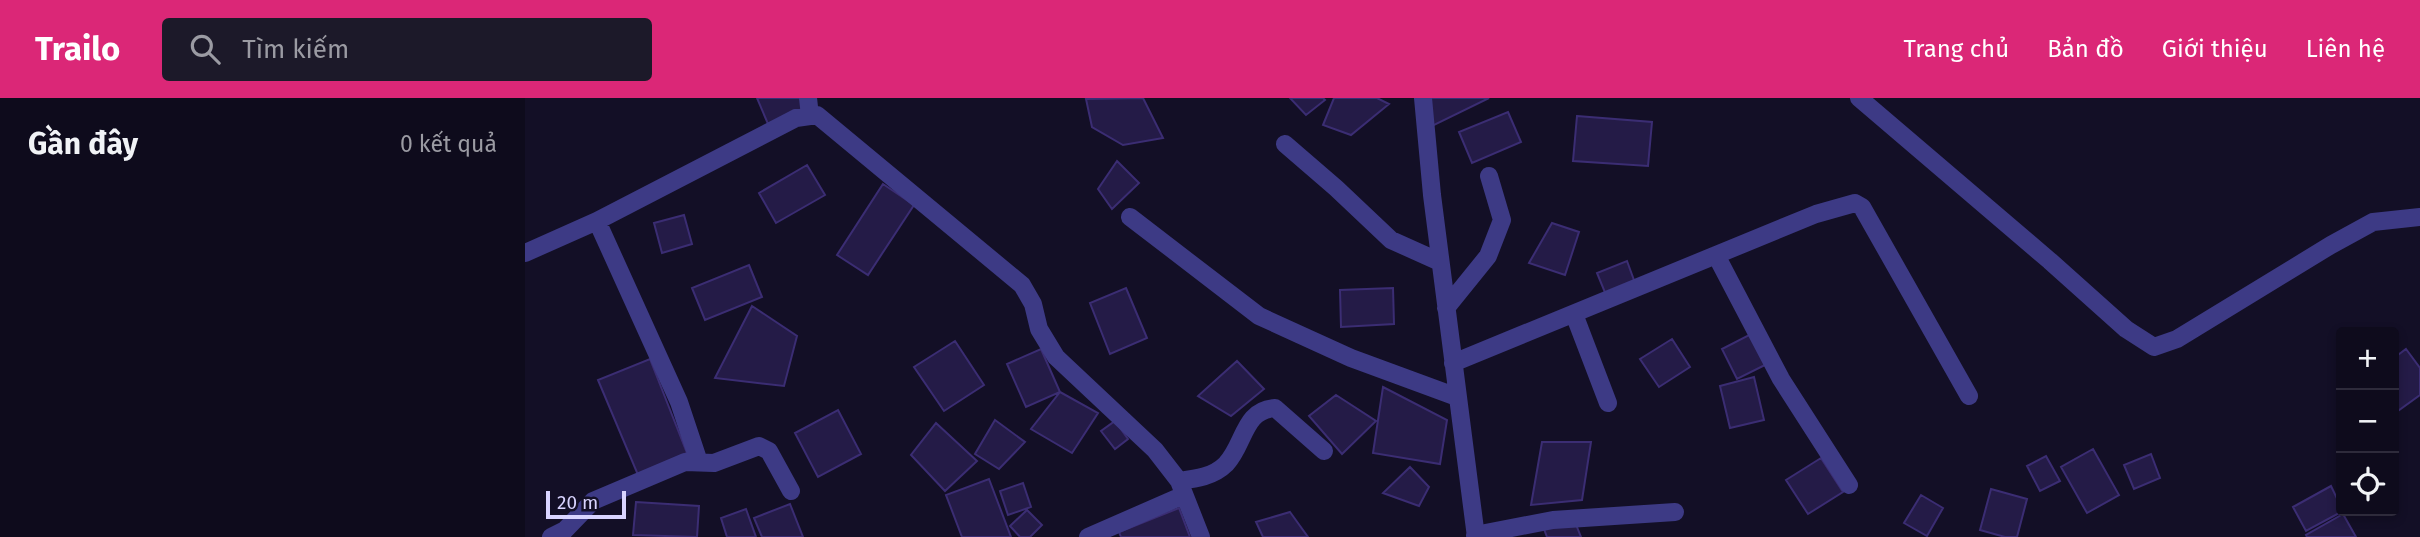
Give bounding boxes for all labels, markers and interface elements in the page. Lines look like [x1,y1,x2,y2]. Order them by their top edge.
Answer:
search box [162,18,652,81]
text: Trailo [35,29,120,69]
icon: search [186,30,224,68]
text: Tìm kiếm [242,34,349,65]
text: Trang chủ [1904,35,2009,63]
text: Bản đồ [2047,35,2124,63]
text: Giới thiệu [2162,35,2268,63]
text: Liên hệ [2306,35,2385,63]
text: Gần đây [28,126,138,162]
text: 0 kết quả [400,130,497,158]
map controls [2336,327,2399,516]
button: + [2336,327,2399,390]
button: − [2336,390,2399,453]
button: locate [2336,453,2399,516]
scale bar [546,488,627,520]
text: 20 m [557,491,598,514]

